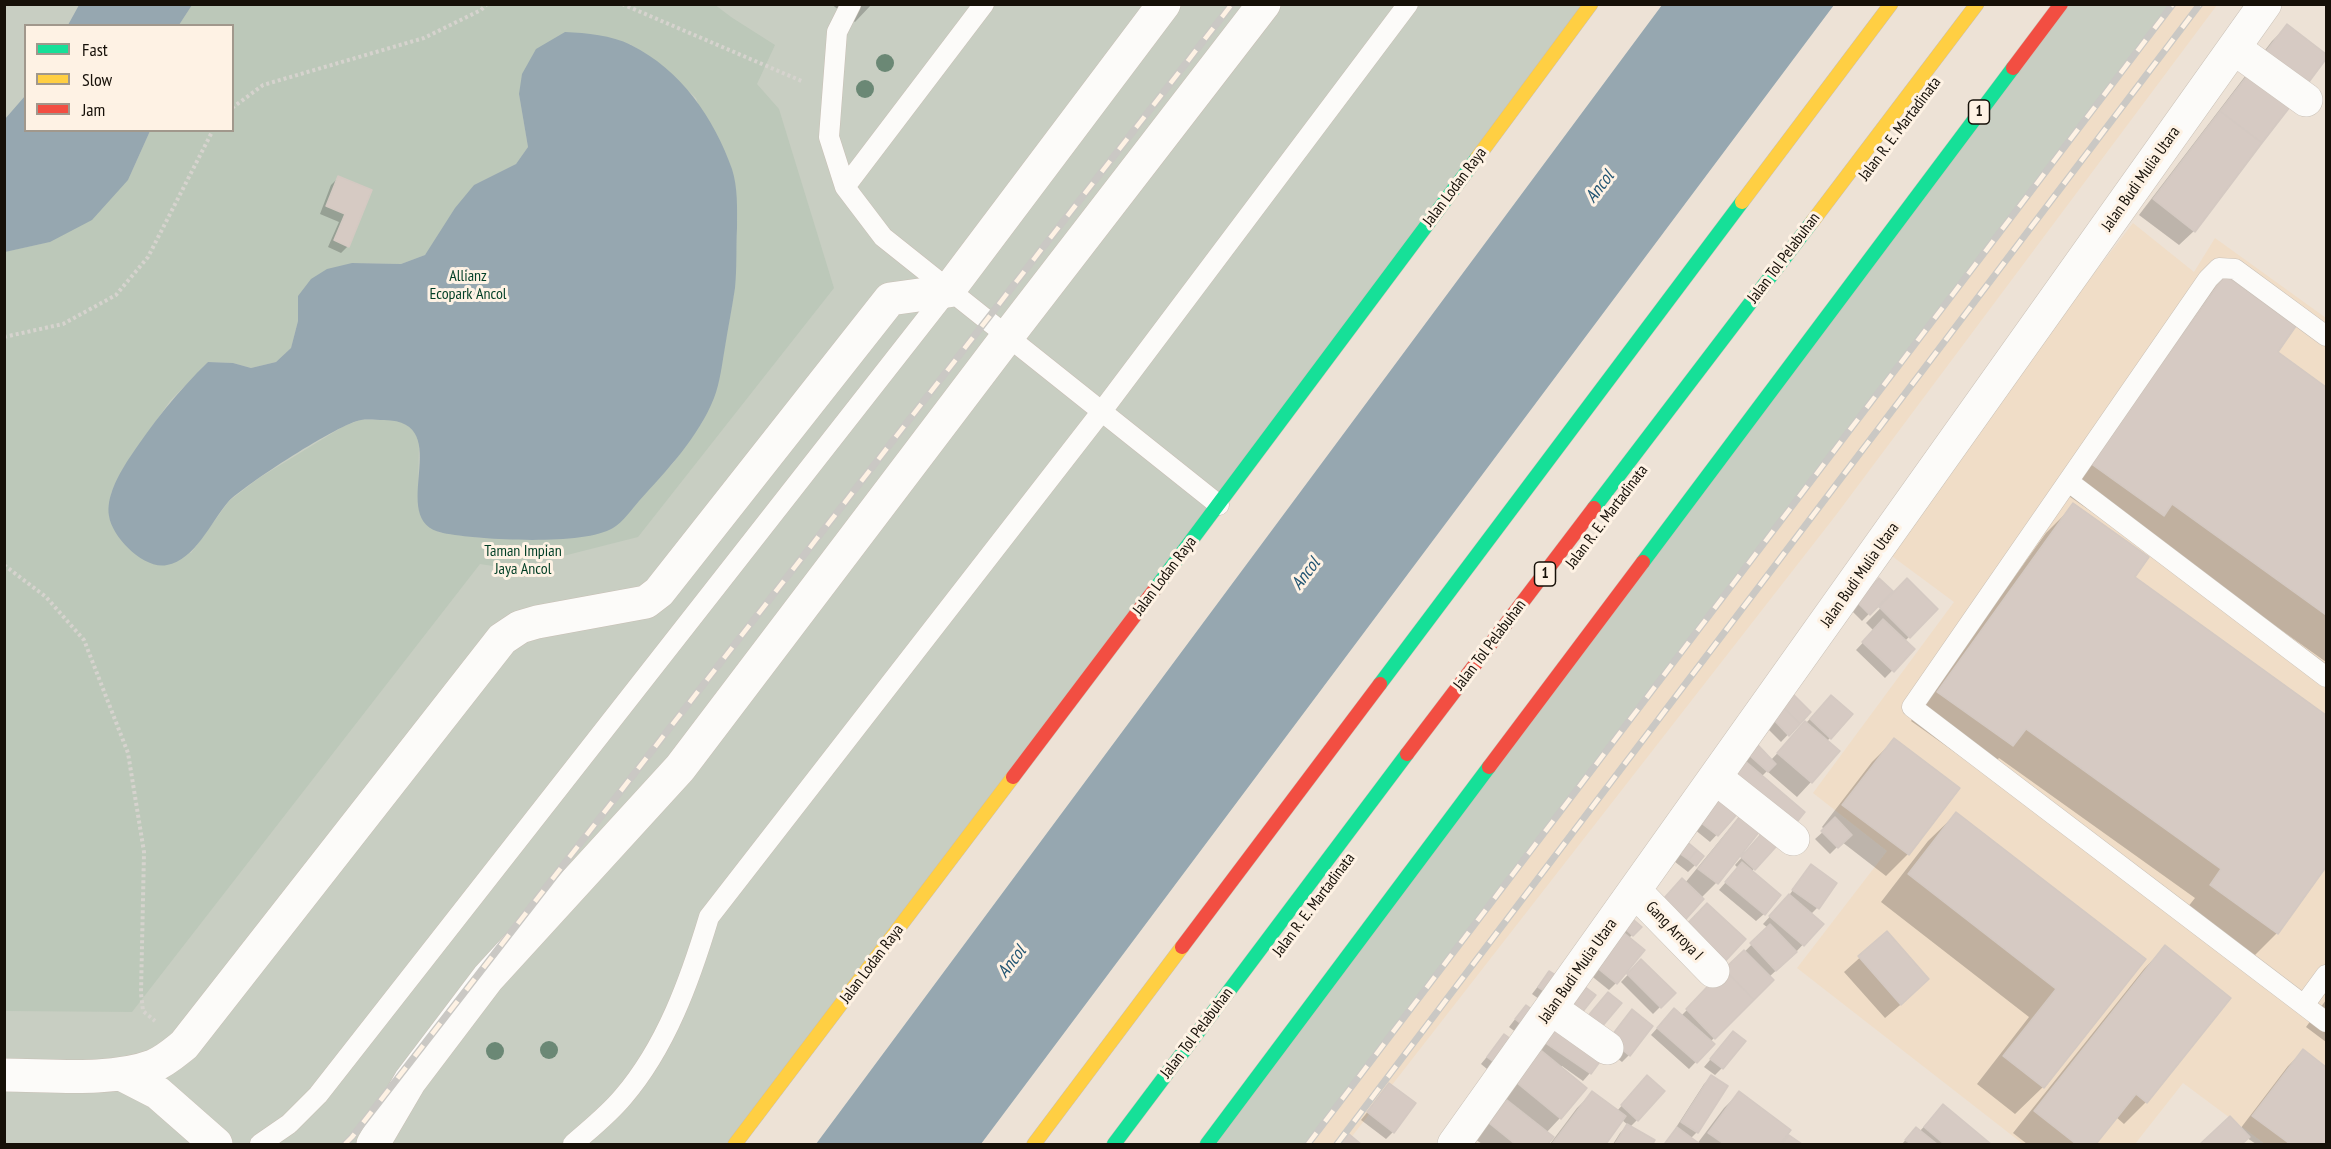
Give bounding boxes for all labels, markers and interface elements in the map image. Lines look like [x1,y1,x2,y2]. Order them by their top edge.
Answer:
legend [24,24,234,132]
text: Fast [82,38,108,61]
text: Slow [82,68,112,91]
street label: Jalan R. E. Martadinata [1855,73,1945,185]
text: Jam [82,98,105,121]
road number: 1 [1968,100,1990,124]
street label: Jalan Budi Mulia Utara [2098,123,2184,235]
street label: Jalan Lodan Raya [1419,144,1491,230]
water label: Ancol [1581,167,1619,207]
street label: Jalan Tol Pelabuhan [1744,209,1824,307]
park label: Allianz Ecopark Ancol [429,266,507,304]
street label: Jalan R. E. Martadinata [1562,461,1652,573]
street label: Jalan Budi Mulia Utara [1817,519,1903,631]
street label: Jalan Lodan Raya [1129,533,1201,619]
park label: Taman Impian Jaya Ancol [484,541,562,579]
water label: Ancol [1287,554,1325,594]
road number: 1 [1534,562,1556,586]
street label: Jalan Tol Pelabuhan [1450,596,1530,694]
street label: Jalan R. E. Martadinata [1269,849,1359,961]
street label: Gang Arroya I [1641,898,1707,964]
street label: Jalan Budi Mulia Utara [1535,915,1621,1027]
street label: Jalan Lodan Raya [836,921,908,1007]
water label: Ancol [993,942,1031,982]
street label: Jalan Tol Pelabuhan [1157,984,1237,1082]

